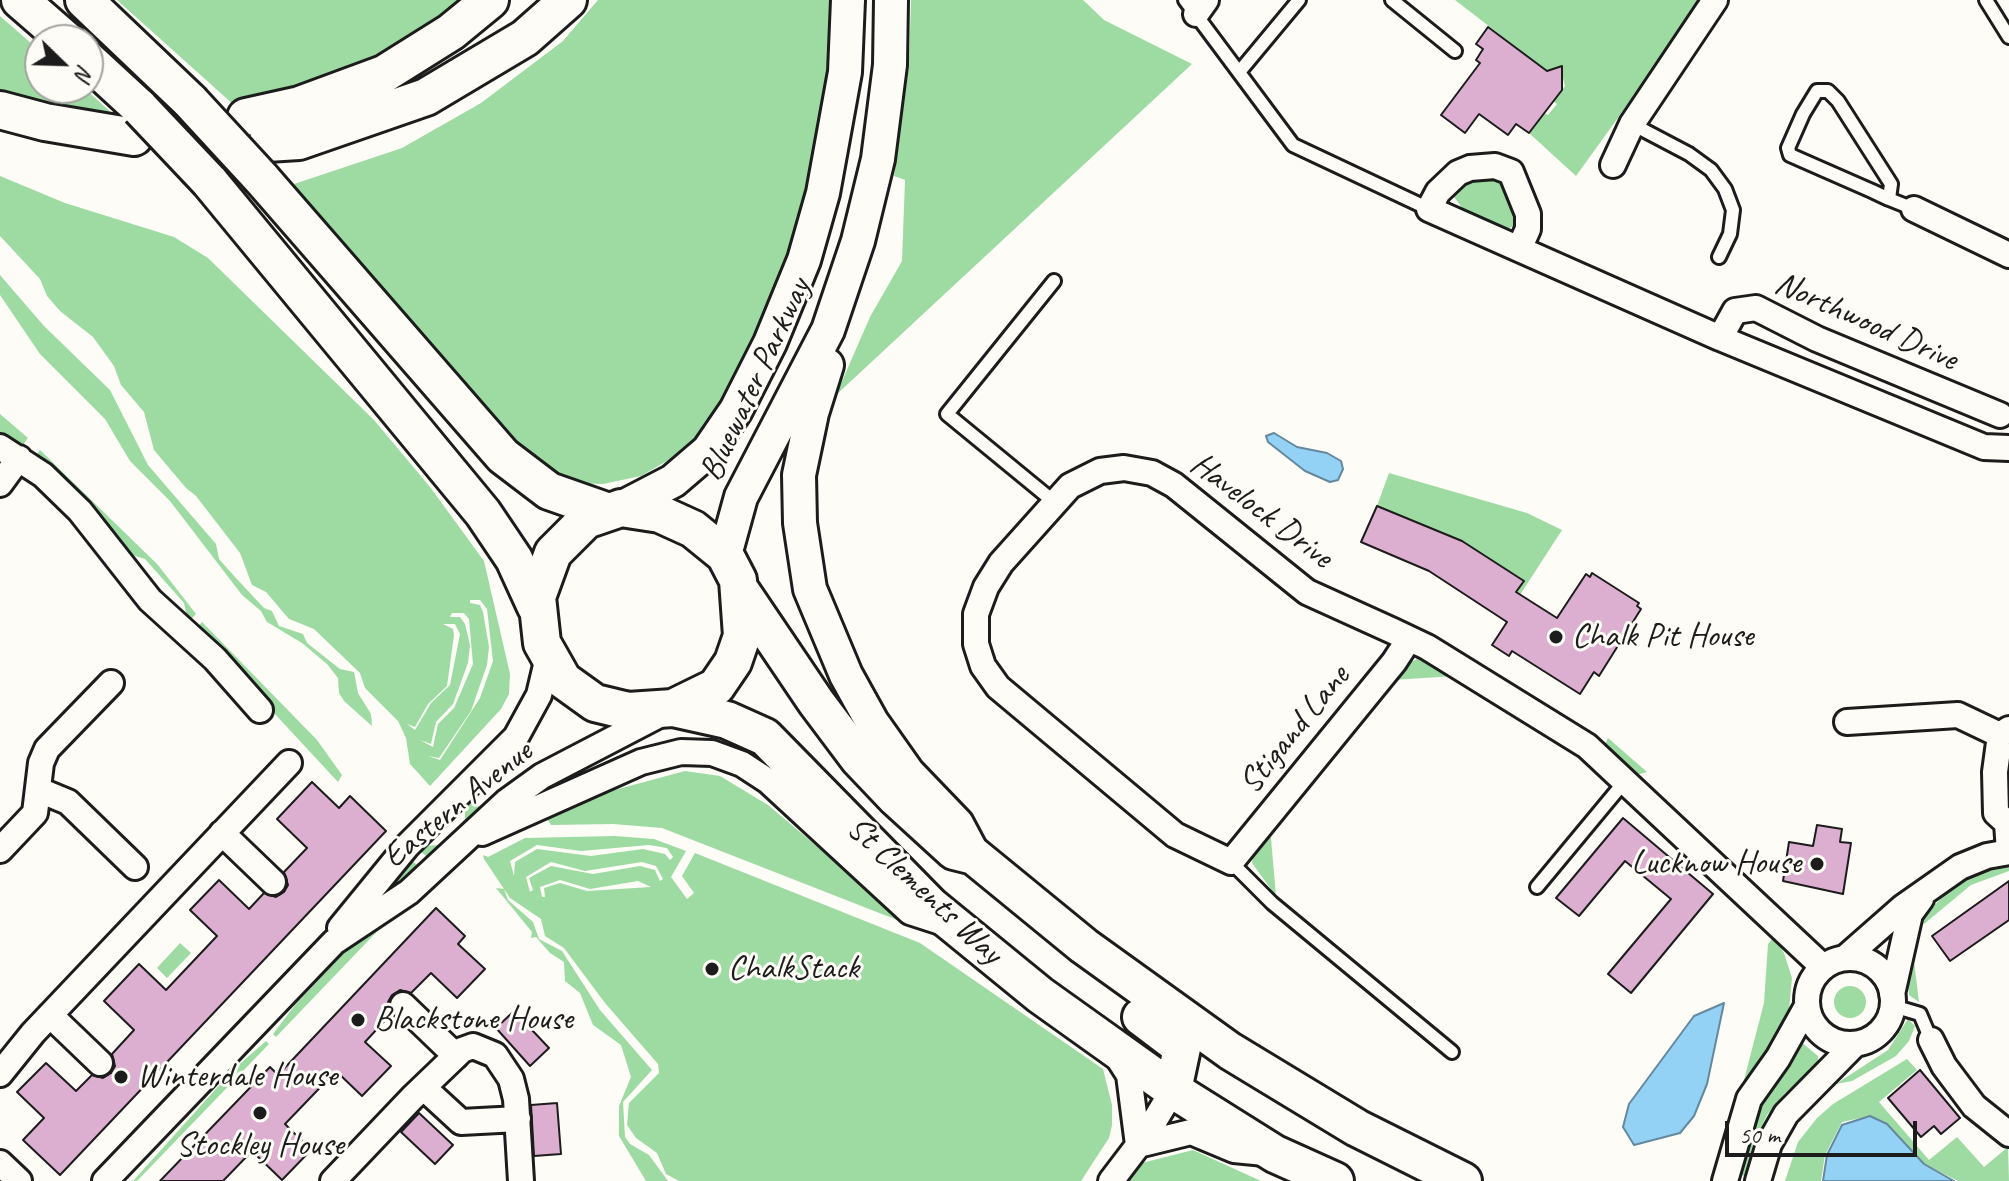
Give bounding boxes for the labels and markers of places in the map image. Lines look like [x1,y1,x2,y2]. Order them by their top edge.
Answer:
place label: Chalk Pit House [1572,617,1753,657]
marker: Chalk Pit House [1547,628,1565,646]
place label: Lucknow House [1631,844,1801,884]
marker: Lucknow House [1808,855,1826,873]
place label: ChalkStack [728,949,859,989]
marker: ChalkStack [703,960,721,978]
place label: Blackstone House [374,1000,573,1040]
marker: Blackstone House [349,1011,367,1029]
place label: Winterdale House [137,1057,337,1097]
marker: Winterdale House [112,1068,130,1086]
marker: Stockley House [251,1104,269,1122]
place label: Stockley House [176,1126,344,1166]

